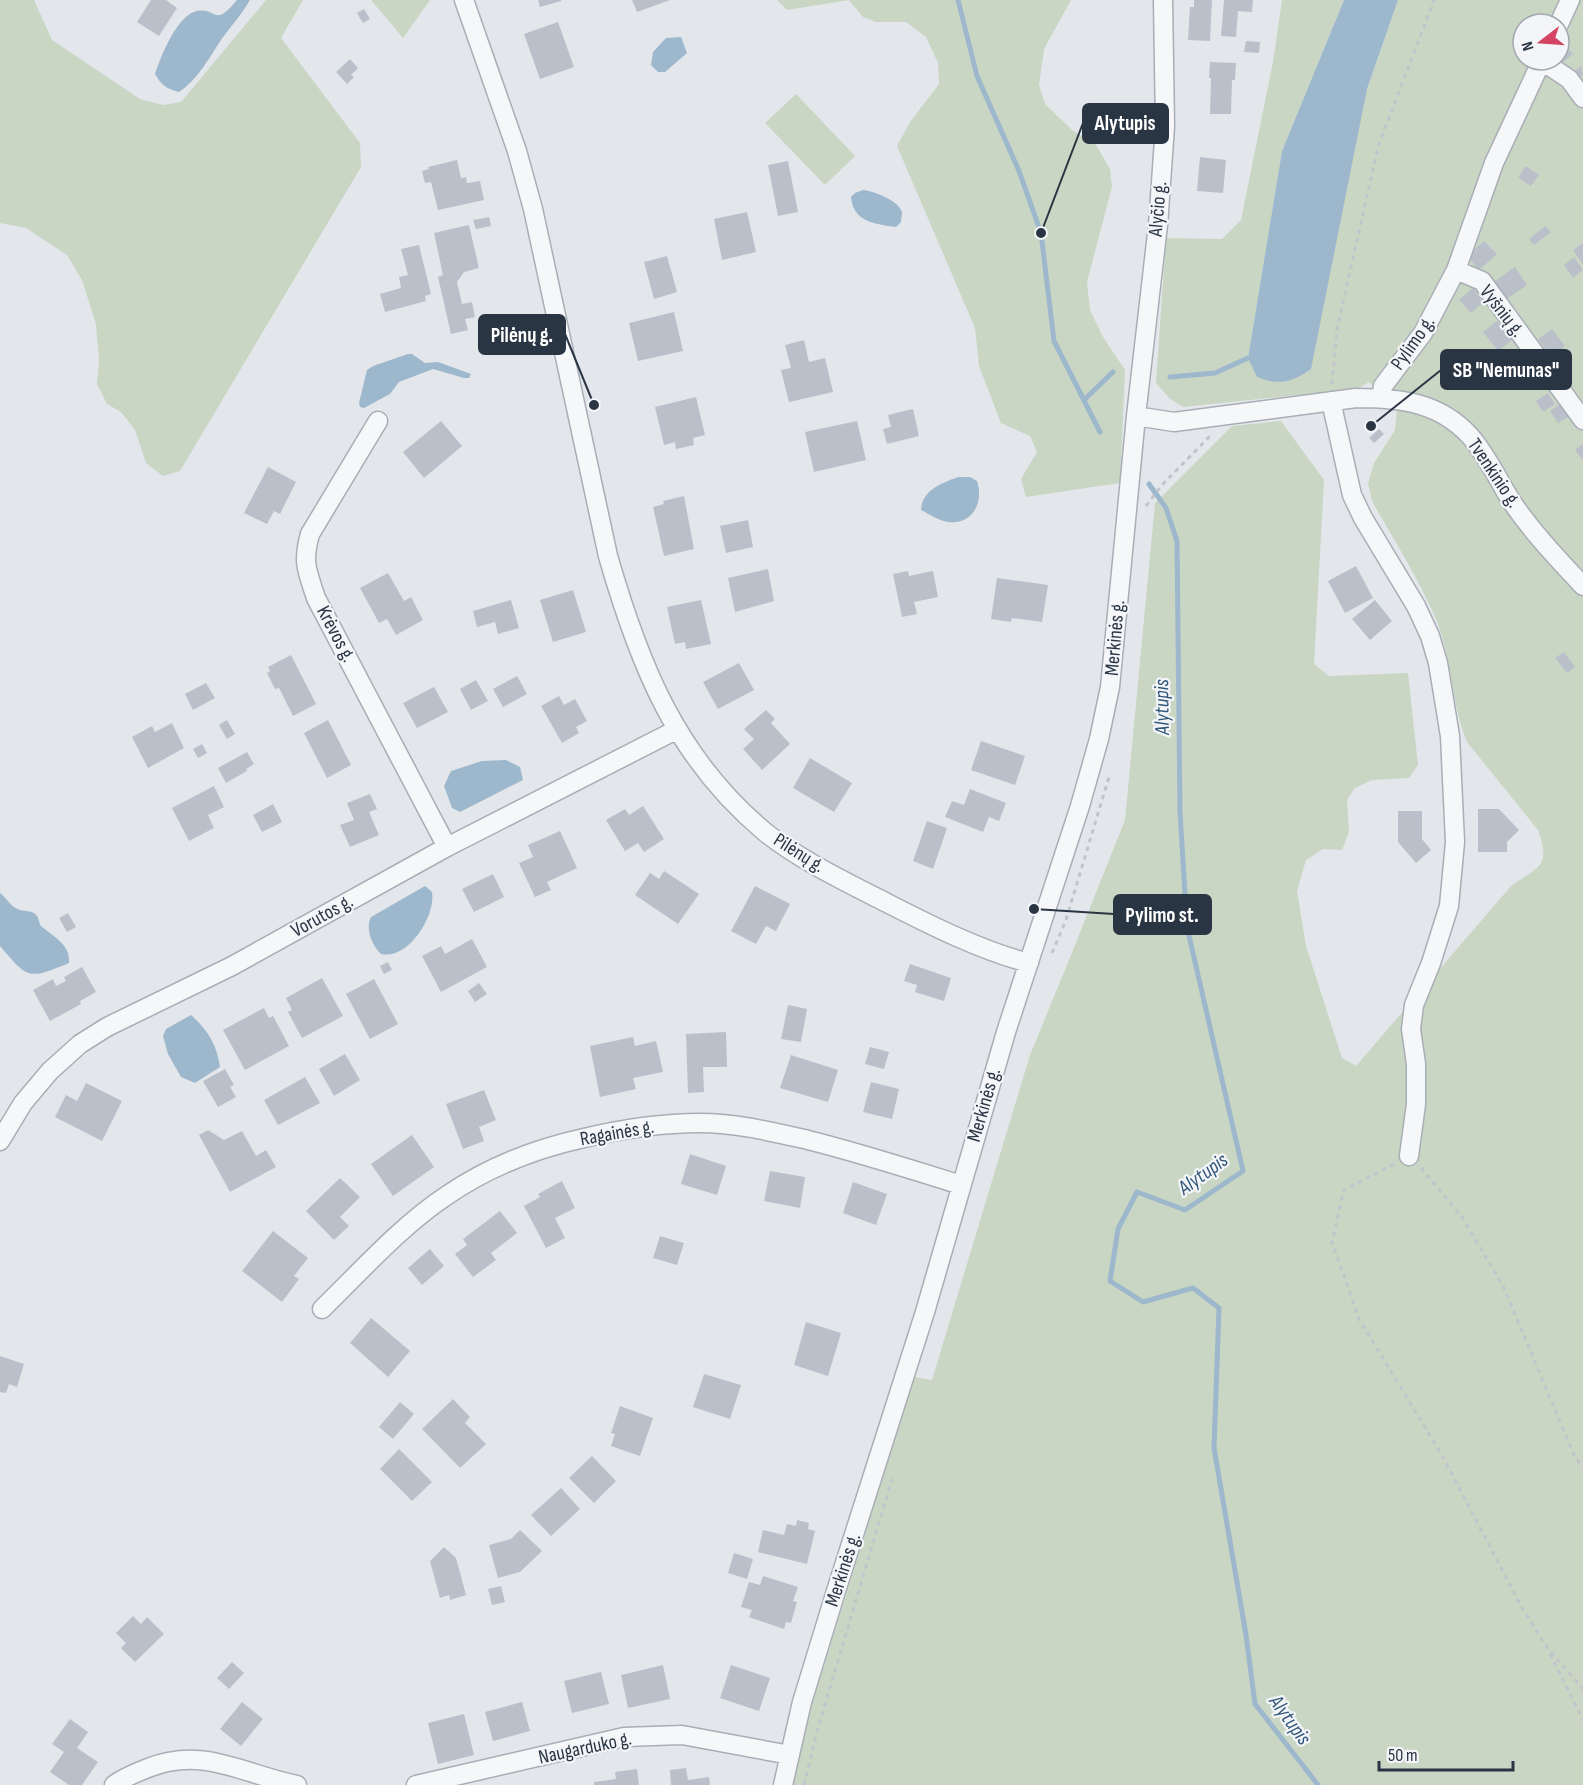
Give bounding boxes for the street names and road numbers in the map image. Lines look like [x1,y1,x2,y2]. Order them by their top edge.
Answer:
street label: Alyčio g. [1144,181,1172,238]
street label: Vyšnių g. [1474,280,1530,342]
street label: Pylimo g. [1386,311,1440,375]
street label: Tvenkinio g. [1462,434,1526,512]
street label: Merkinės g. [1100,599,1130,677]
street label: Krėvos g. [311,602,361,666]
street label: Pilėnų g. [769,828,829,878]
street label: Vorutos g. [287,889,357,943]
street label: Merkinės g. [962,1065,1006,1145]
street label: Ragainės g. [578,1115,656,1151]
street label: Merkinės g. [820,1530,866,1610]
street label: Naugarduko g. [536,1726,634,1770]

